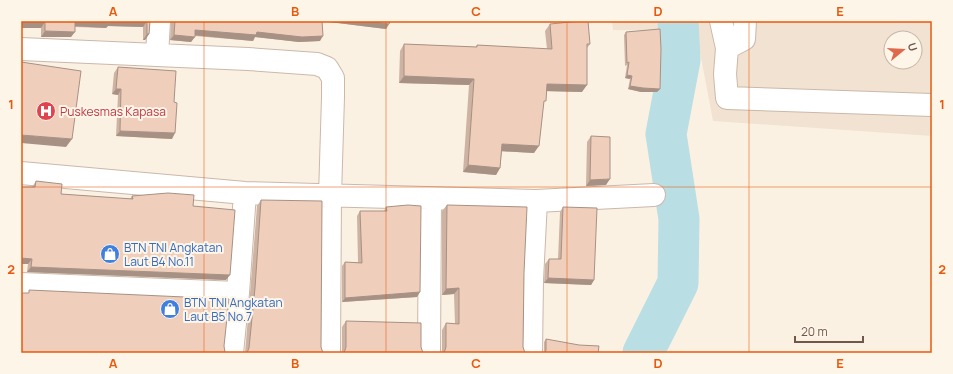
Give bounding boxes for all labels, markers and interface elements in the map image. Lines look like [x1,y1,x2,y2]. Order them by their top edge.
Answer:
text: A [109,2,118,20]
text: B [291,2,299,20]
text: C [471,2,481,20]
text: D [653,2,663,20]
text: E [836,2,844,20]
north arrow [883,30,923,70]
text: U [905,41,921,53]
text: 1 [8,95,14,113]
text: 1 [939,95,945,113]
hospital icon: Puskesmas Kapasa [35,100,57,122]
place label: Puskesmas Kapasa [60,103,166,120]
place label: BTN TNI Angkatan Laut B4 No.11 [124,239,223,270]
shop icon: BTN TNI Angkatan Laut B4 No.11 [99,243,121,265]
text: 2 [7,260,15,278]
text: 2 [938,260,946,278]
place label: BTN TNI Angkatan Laut B5 No.7 [184,294,283,325]
shop icon: BTN TNI Angkatan Laut B5 No.7 [159,298,181,320]
scale bar [795,318,863,344]
text: 20 m [801,323,828,340]
text: A [109,354,118,372]
text: B [291,354,299,372]
text: C [471,354,481,372]
text: D [653,354,663,372]
text: E [836,354,844,372]

